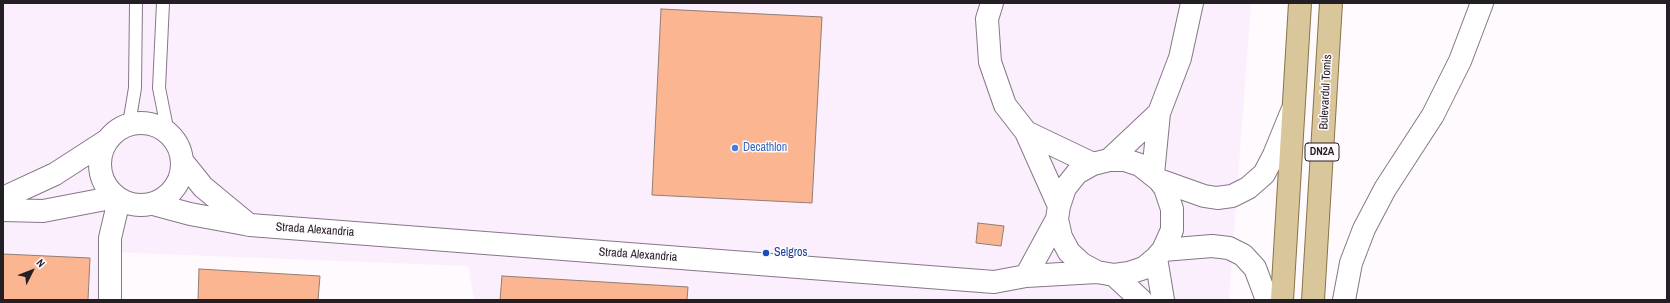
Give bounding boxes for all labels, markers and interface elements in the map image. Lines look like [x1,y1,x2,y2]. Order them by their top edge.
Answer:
street label: Bulevardul Tomis [1317,54,1335,130]
place label: Decathlon [743,141,787,155]
marker: Decathlon [730,143,740,153]
road number: DN2A [1305,143,1339,161]
street label: Strada Alexandria [275,220,355,240]
street label: Strada Alexandria [598,245,678,265]
place label: Selgros [774,246,807,260]
marker: Selgros [761,248,771,258]
north arrow [12,251,52,291]
text: N [34,256,48,270]

